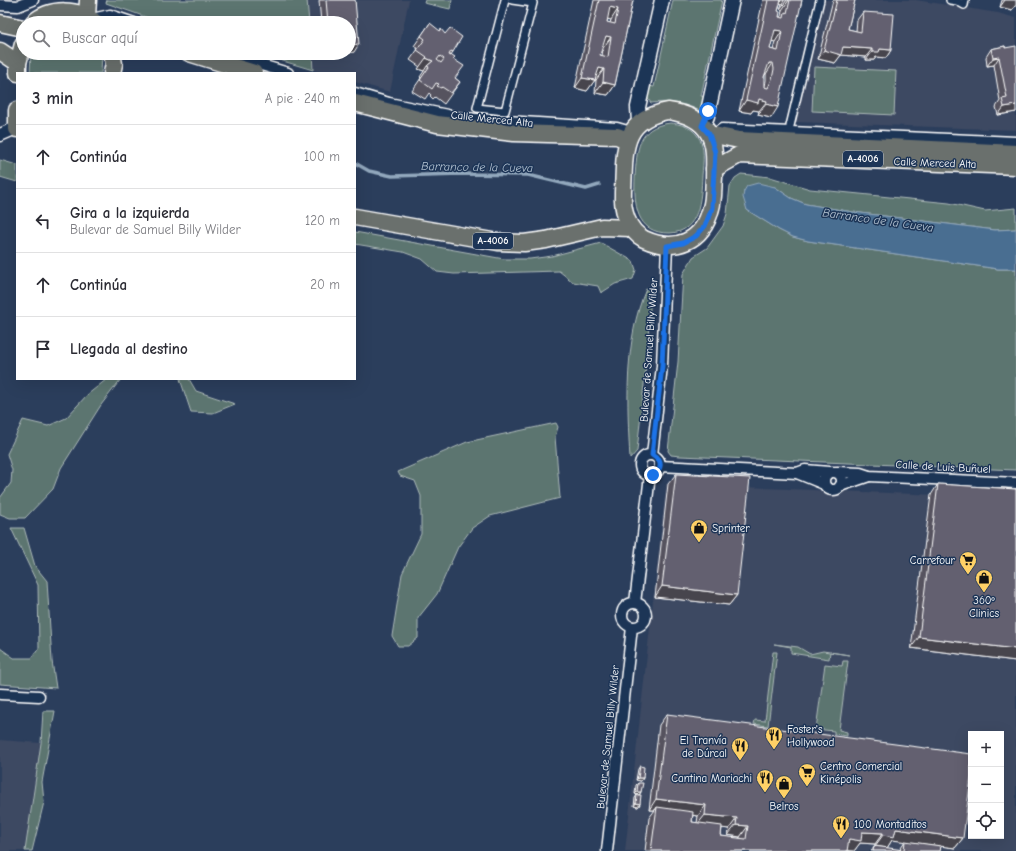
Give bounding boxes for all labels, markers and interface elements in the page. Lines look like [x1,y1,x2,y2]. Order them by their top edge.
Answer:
search box [16,16,356,60]
icon: search [30,27,52,49]
text: Buscar aquí [62,29,138,47]
text: 3 min [32,89,73,108]
text: A pie · 240 m [265,91,340,106]
route start [699,102,717,120]
street label: Calle Merced Alta [450,108,534,130]
icon: ahead [32,146,54,168]
text: Continúa [70,148,127,166]
text: 100 m [304,149,340,164]
road number: A-4006 [843,151,883,167]
street label: Calle Merced Alta [893,155,977,171]
water label: Barranco de la Cueva [421,159,533,175]
text: Gira a la izquierda [70,204,190,222]
water label: Barranco de la Cueva [822,205,934,235]
icon: left [32,210,54,232]
text: 120 m [305,213,340,228]
text: Bulevar de Samuel Billy Wilder [70,222,241,237]
road number: A-4006 [473,233,513,249]
icon: ahead [32,274,54,296]
text: Continúa [70,276,127,294]
text: 20 m [310,277,340,292]
street label: Bulevar de Samuel Billy Wilder [637,277,661,422]
icon: arrive [32,338,54,360]
text: Llegada al destino [70,340,188,358]
street label: Calle de Luis Buñuel [895,458,991,476]
route end [644,466,662,484]
shop icon: Sprinter [689,518,709,543]
place label: Sprinter [712,522,750,535]
supermarket icon: Carrefour [958,550,978,575]
place label: Carrefour [910,554,956,567]
shop icon: 360º Clinics [974,568,994,593]
place label: 360º Clinics [969,594,999,620]
street label: Bulevar de Samuel Billy Wilder [594,664,622,809]
place label: Foster's Hollywood [787,723,835,749]
restaurant icon: Foster's Hollywood [764,725,784,750]
map controls [968,731,1004,839]
button: + [968,731,1004,767]
place label: El Tranvía de Dúrcal [680,734,727,760]
restaurant icon: El Tranvía de Dúrcal [730,736,750,761]
place label: Centro Comercial Kinépolis [820,760,902,786]
supermarket icon: Centro Comercial Kinépolis [797,762,817,787]
button: − [968,767,1004,803]
restaurant icon: Cantina Mariachi [755,768,775,793]
place label: Cantina Mariachi [671,772,752,785]
shop icon: Belros [774,774,794,799]
place label: Belros [769,800,799,813]
button: locate [968,803,1004,839]
restaurant icon: 100 Montaditos [831,814,851,839]
place label: 100 Montaditos [854,818,927,831]

